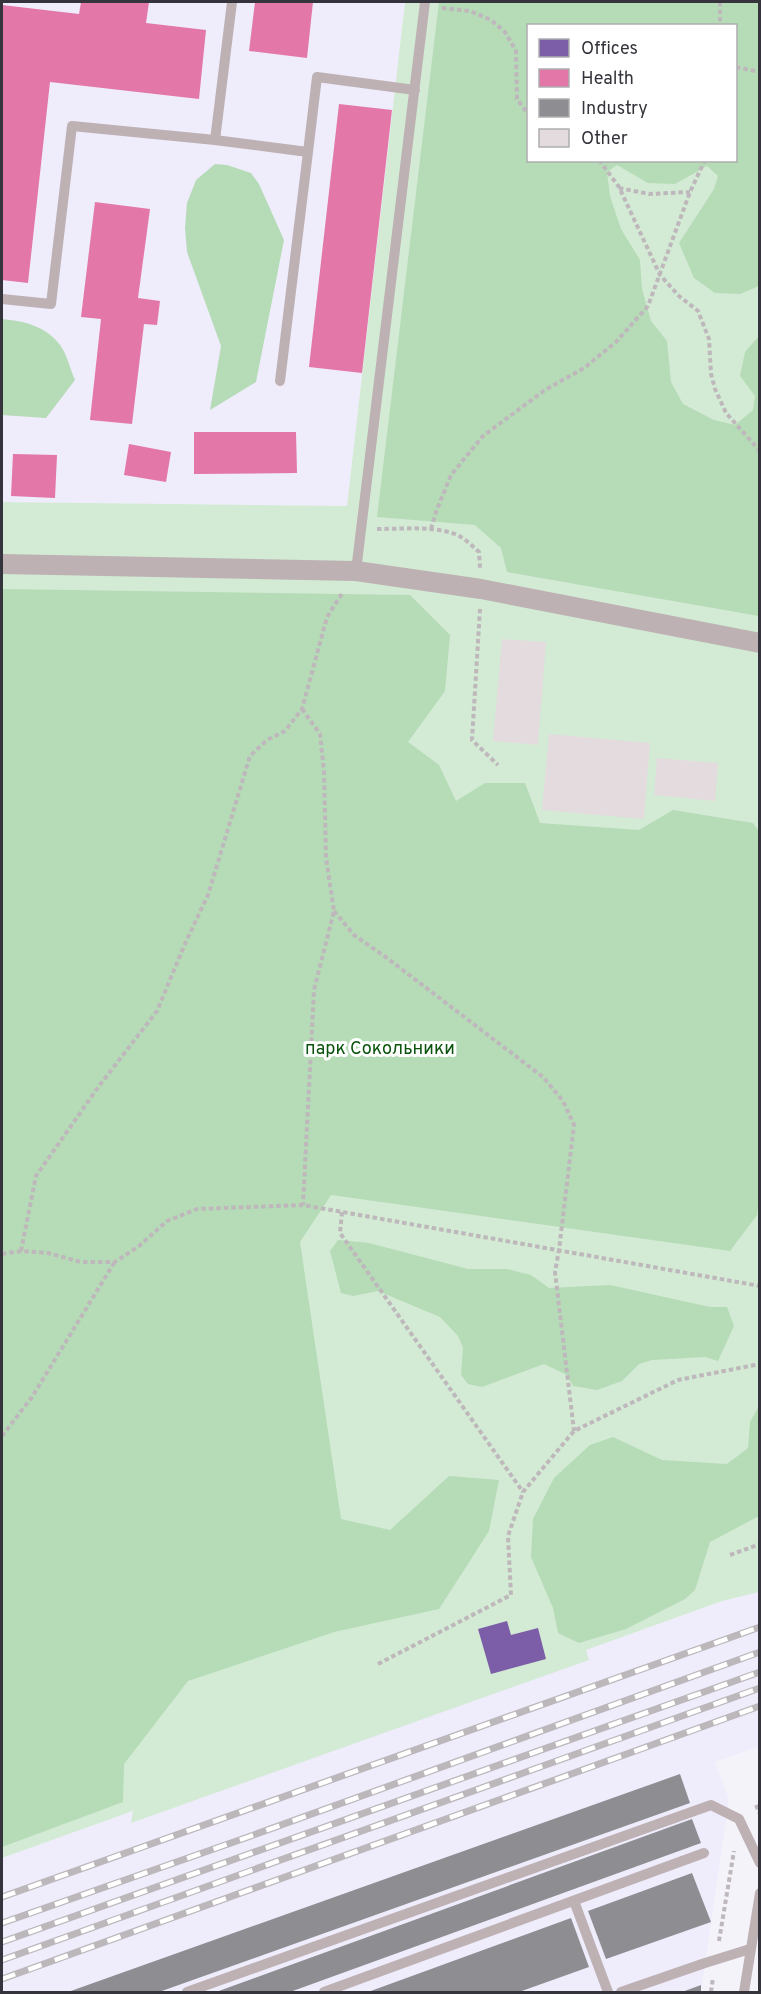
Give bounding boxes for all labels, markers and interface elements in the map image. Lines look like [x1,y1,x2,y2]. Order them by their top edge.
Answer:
legend [527,24,737,162]
text: Offices [581,38,638,61]
text: Health [581,68,634,91]
text: Industry [581,98,648,121]
text: Other [581,128,628,151]
park label: парк Сокольники [305,1038,455,1061]

